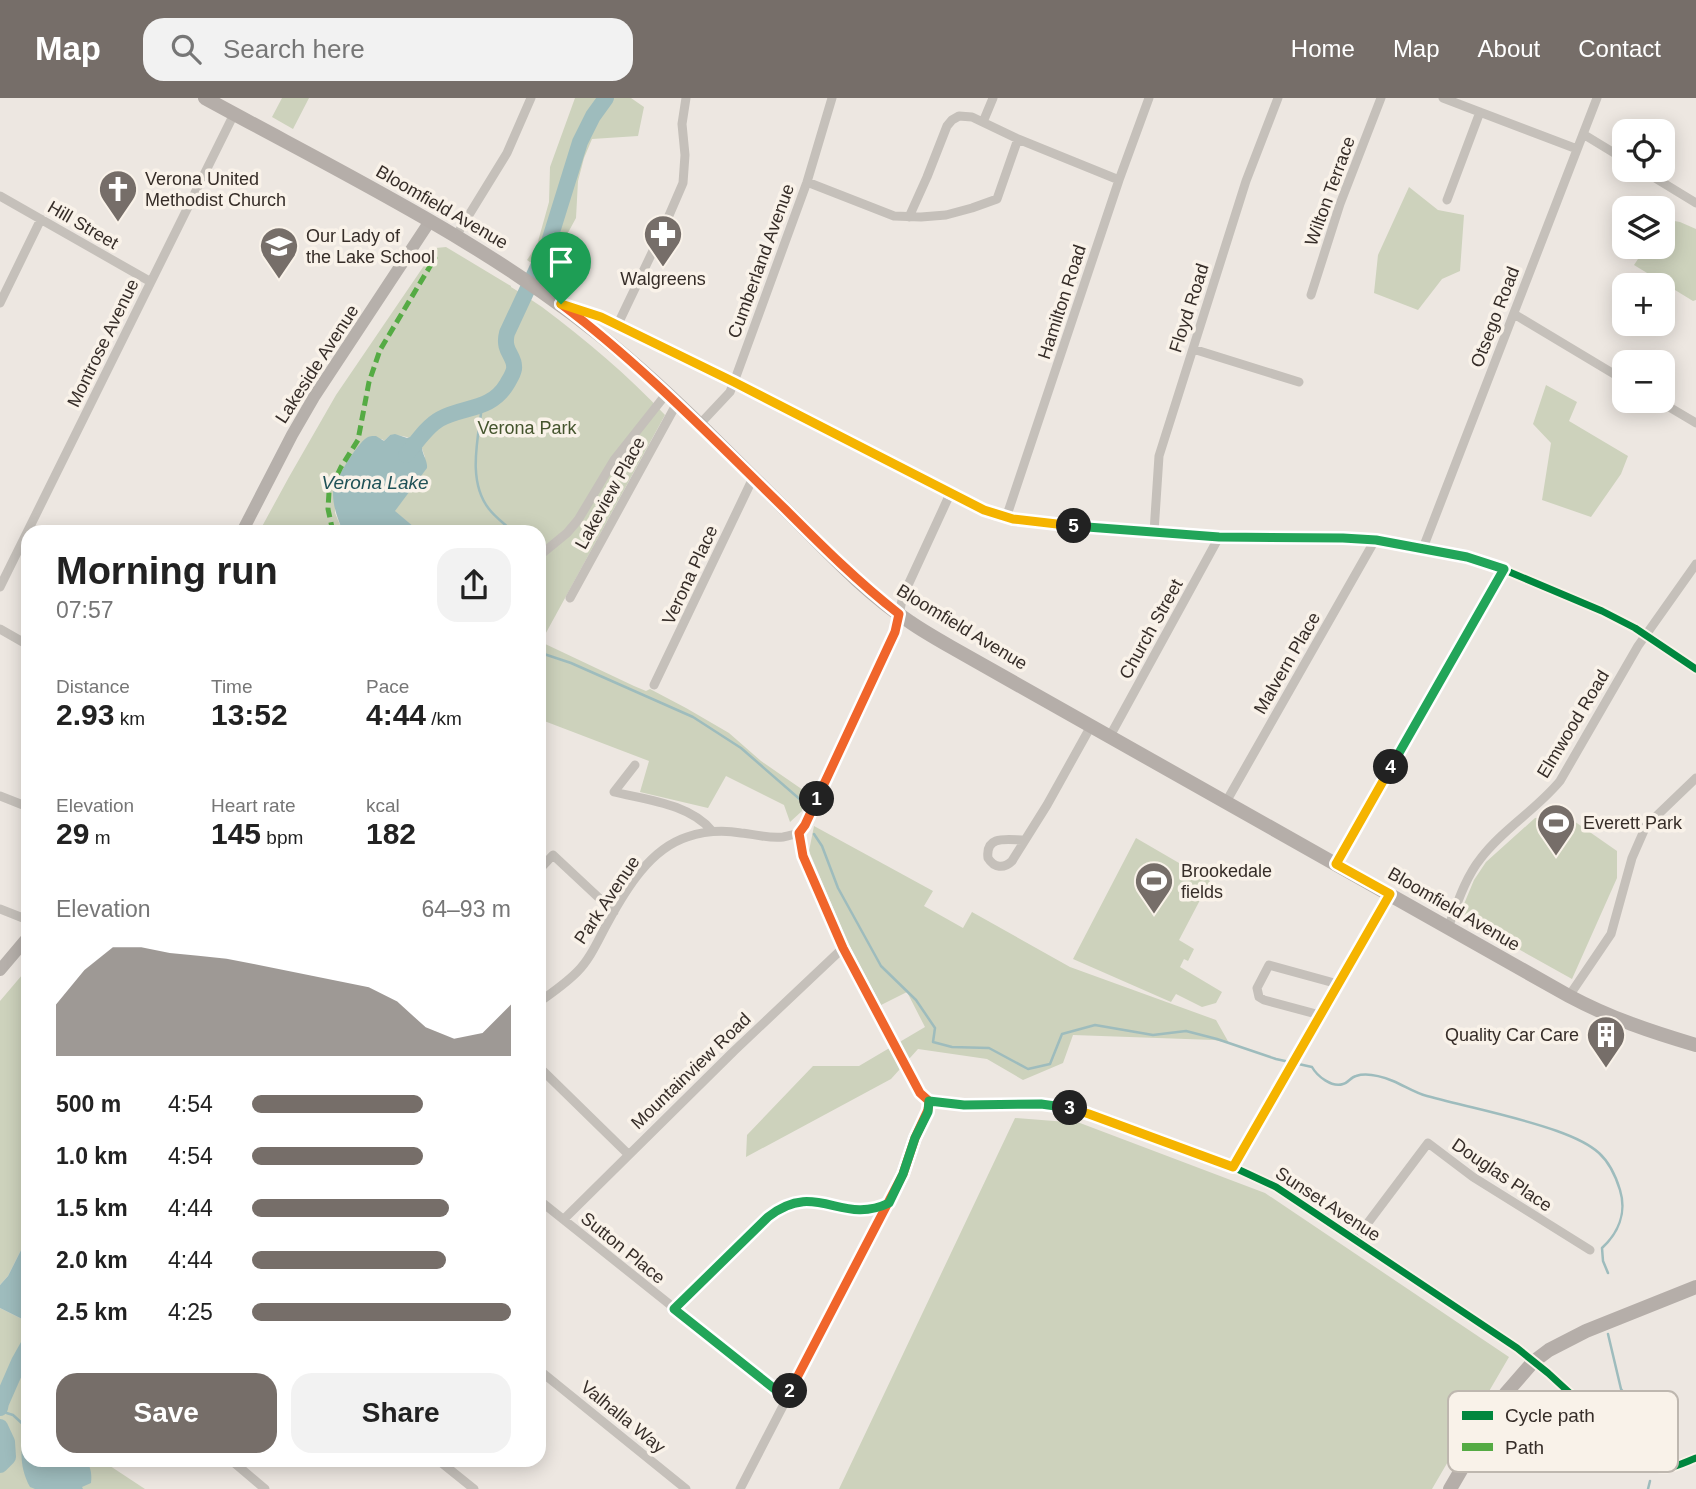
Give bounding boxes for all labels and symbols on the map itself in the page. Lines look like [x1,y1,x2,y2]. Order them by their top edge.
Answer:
street label: Wilton Terrace [1301,134,1359,248]
street label: Bloomfield Avenue [373,161,511,253]
church icon: Verona United Methodist Church [97,168,139,223]
place label: Verona United Methodist Church [145,169,286,210]
street label: Cumberland Avenue [724,181,798,341]
street label: Hill Street [44,197,122,253]
pharmacy icon: Walgreens [642,213,684,268]
school or university icon: Our Lady of the Lake School [258,225,300,280]
place label: Our Lady of the Lake School [306,226,435,267]
pin [531,232,591,304]
street label: Hamilton Road [1034,242,1090,362]
street label: Floyd Road [1165,261,1213,355]
street label: Otsego Road [1467,264,1523,370]
place label: Walgreens [620,269,706,289]
street label: Montrose Avenue [63,276,143,410]
street label: Lakeside Avenue [271,301,363,427]
park label: Verona Park [477,418,578,438]
street label: Lakeview Place [571,433,649,553]
water label: Verona Lake [321,472,429,493]
pin: 5 [1056,508,1092,544]
street label: Verona Place [658,522,722,628]
street label: Church Street [1115,576,1187,682]
street label: Bloomfield Avenue [893,580,1031,674]
street label: Malvern Place [1250,609,1324,717]
street label: Elmwood Road [1533,667,1613,781]
pin: 4 [1374,750,1408,784]
pin: 1 [800,782,834,816]
sports icon: Everett Park [1535,802,1577,857]
place label: Everett Park [1583,813,1683,833]
street label: Park Avenue [570,852,644,948]
sports icon: Brookedale fields [1133,860,1175,915]
place label: Brookedale fields [1181,861,1272,902]
street label: Bloomfield Avenue [1385,863,1523,955]
street label: Mountainview Road [627,1009,755,1133]
building icon: Quality Car Care [1585,1014,1627,1069]
place label: Quality Car Care [1445,1025,1579,1045]
pin: 3 [1052,1090,1088,1126]
street label: Douglas Place [1448,1134,1556,1216]
street label: Sunset Avenue [1272,1163,1384,1245]
street label: Sutton Place [577,1208,669,1288]
pin: 2 [772,1374,808,1408]
street label: Valhalla Way [577,1377,669,1457]
legend [1448,1391,1678,1472]
text: Cycle path [1505,1405,1595,1426]
text: Path [1505,1437,1544,1458]

